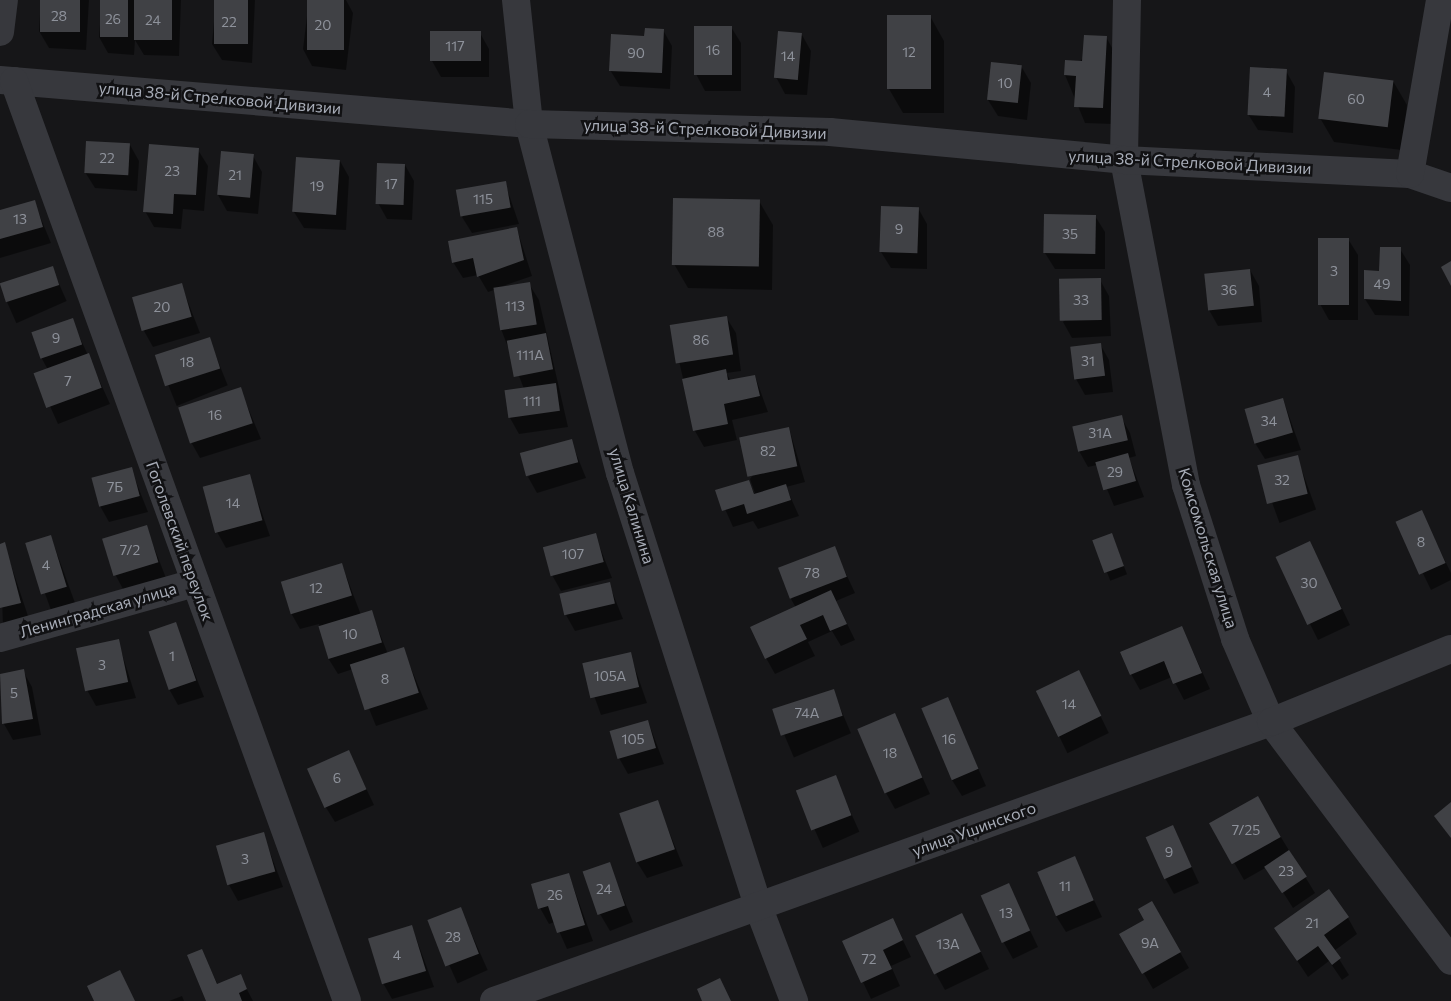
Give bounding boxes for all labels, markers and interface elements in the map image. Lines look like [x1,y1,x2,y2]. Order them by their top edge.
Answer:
house number: 28 [51,8,67,24]
house number: 26 [105,11,121,27]
house number: 24 [145,12,161,28]
house number: 22 [221,14,237,30]
house number: 20 [315,17,331,33]
house number: 117 [445,38,465,54]
house number: 16 [706,42,720,58]
house number: 12 [902,44,916,60]
house number: 90 [627,45,645,61]
house number: 14 [781,48,795,64]
house number: 10 [997,75,1013,91]
street label: улица 38-й Стрелковой Дивизии [98,78,342,118]
house number: 4 [1263,84,1271,100]
house number: 60 [1347,91,1365,107]
street label: улица 38-й Стрелковой Дивизии [583,115,827,143]
street label: улица 38-й Стрелковой Дивизии [1068,146,1312,178]
house number: 22 [99,150,115,166]
house number: 23 [164,163,180,179]
house number: 21 [228,167,242,183]
house number: 17 [384,176,398,192]
house number: 19 [310,178,324,194]
house number: 115 [473,191,493,207]
house number: 13 [13,211,27,227]
house number: 9 [895,221,903,237]
house number: 88 [708,224,724,240]
house number: 35 [1062,226,1078,242]
house number: 3 [1330,263,1338,279]
house number: 49 [1374,276,1390,292]
house number: 36 [1221,282,1237,298]
house number: 33 [1073,292,1089,308]
house number: 113 [505,298,525,314]
house number: 20 [154,299,170,315]
house number: 9 [52,330,60,346]
house number: 86 [693,332,709,348]
house number: 111А [516,347,544,363]
house number: 31 [1081,353,1095,369]
house number: 18 [180,354,194,370]
house number: 7 [64,373,72,389]
house number: 111 [523,393,541,409]
house number: 16 [208,407,222,423]
house number: 34 [1261,413,1277,429]
house number: 31А [1088,425,1112,441]
house number: 82 [760,443,776,459]
street label: улица Калинина [605,446,659,566]
street label: Гоголевский переулок [142,459,218,623]
house number: 29 [1107,464,1123,480]
street label: Комсомольская улица [1174,465,1242,631]
house number: 32 [1274,472,1290,488]
house number: 7Б [107,479,123,495]
house number: 14 [226,495,240,511]
house number: 8 [1417,534,1425,550]
house number: 7/2 [120,542,140,558]
house number: 107 [562,546,584,562]
house number: 4 [42,557,50,573]
house number: 78 [804,565,820,581]
house number: 30 [1300,575,1318,591]
street label: Ленинградская улица [18,578,178,642]
house number: 12 [309,580,323,596]
house number: 10 [342,626,358,642]
house number: 1 [169,648,175,664]
house number: 3 [98,657,106,673]
house number: 105А [594,668,626,684]
house number: 8 [381,671,389,687]
house number: 5 [10,685,18,701]
house number: 14 [1062,696,1076,712]
house number: 74А [795,705,819,721]
house number: 105 [621,731,645,747]
house number: 16 [942,731,956,747]
house number: 18 [883,745,897,761]
house number: 6 [333,770,341,786]
street label: улица Ушинского [909,798,1039,860]
house number: 7/25 [1232,822,1260,838]
house number: 9 [1165,844,1173,860]
house number: 3 [241,851,249,867]
house number: 23 [1278,863,1294,879]
house number: 11 [1059,878,1071,894]
house number: 24 [596,881,612,897]
house number: 26 [547,887,563,903]
house number: 13 [999,905,1013,921]
house number: 21 [1305,915,1319,931]
house number: 28 [445,929,461,945]
house number: 9А [1141,935,1159,951]
house number: 13А [936,936,960,952]
house number: 4 [393,947,401,963]
house number: 72 [861,951,877,967]

